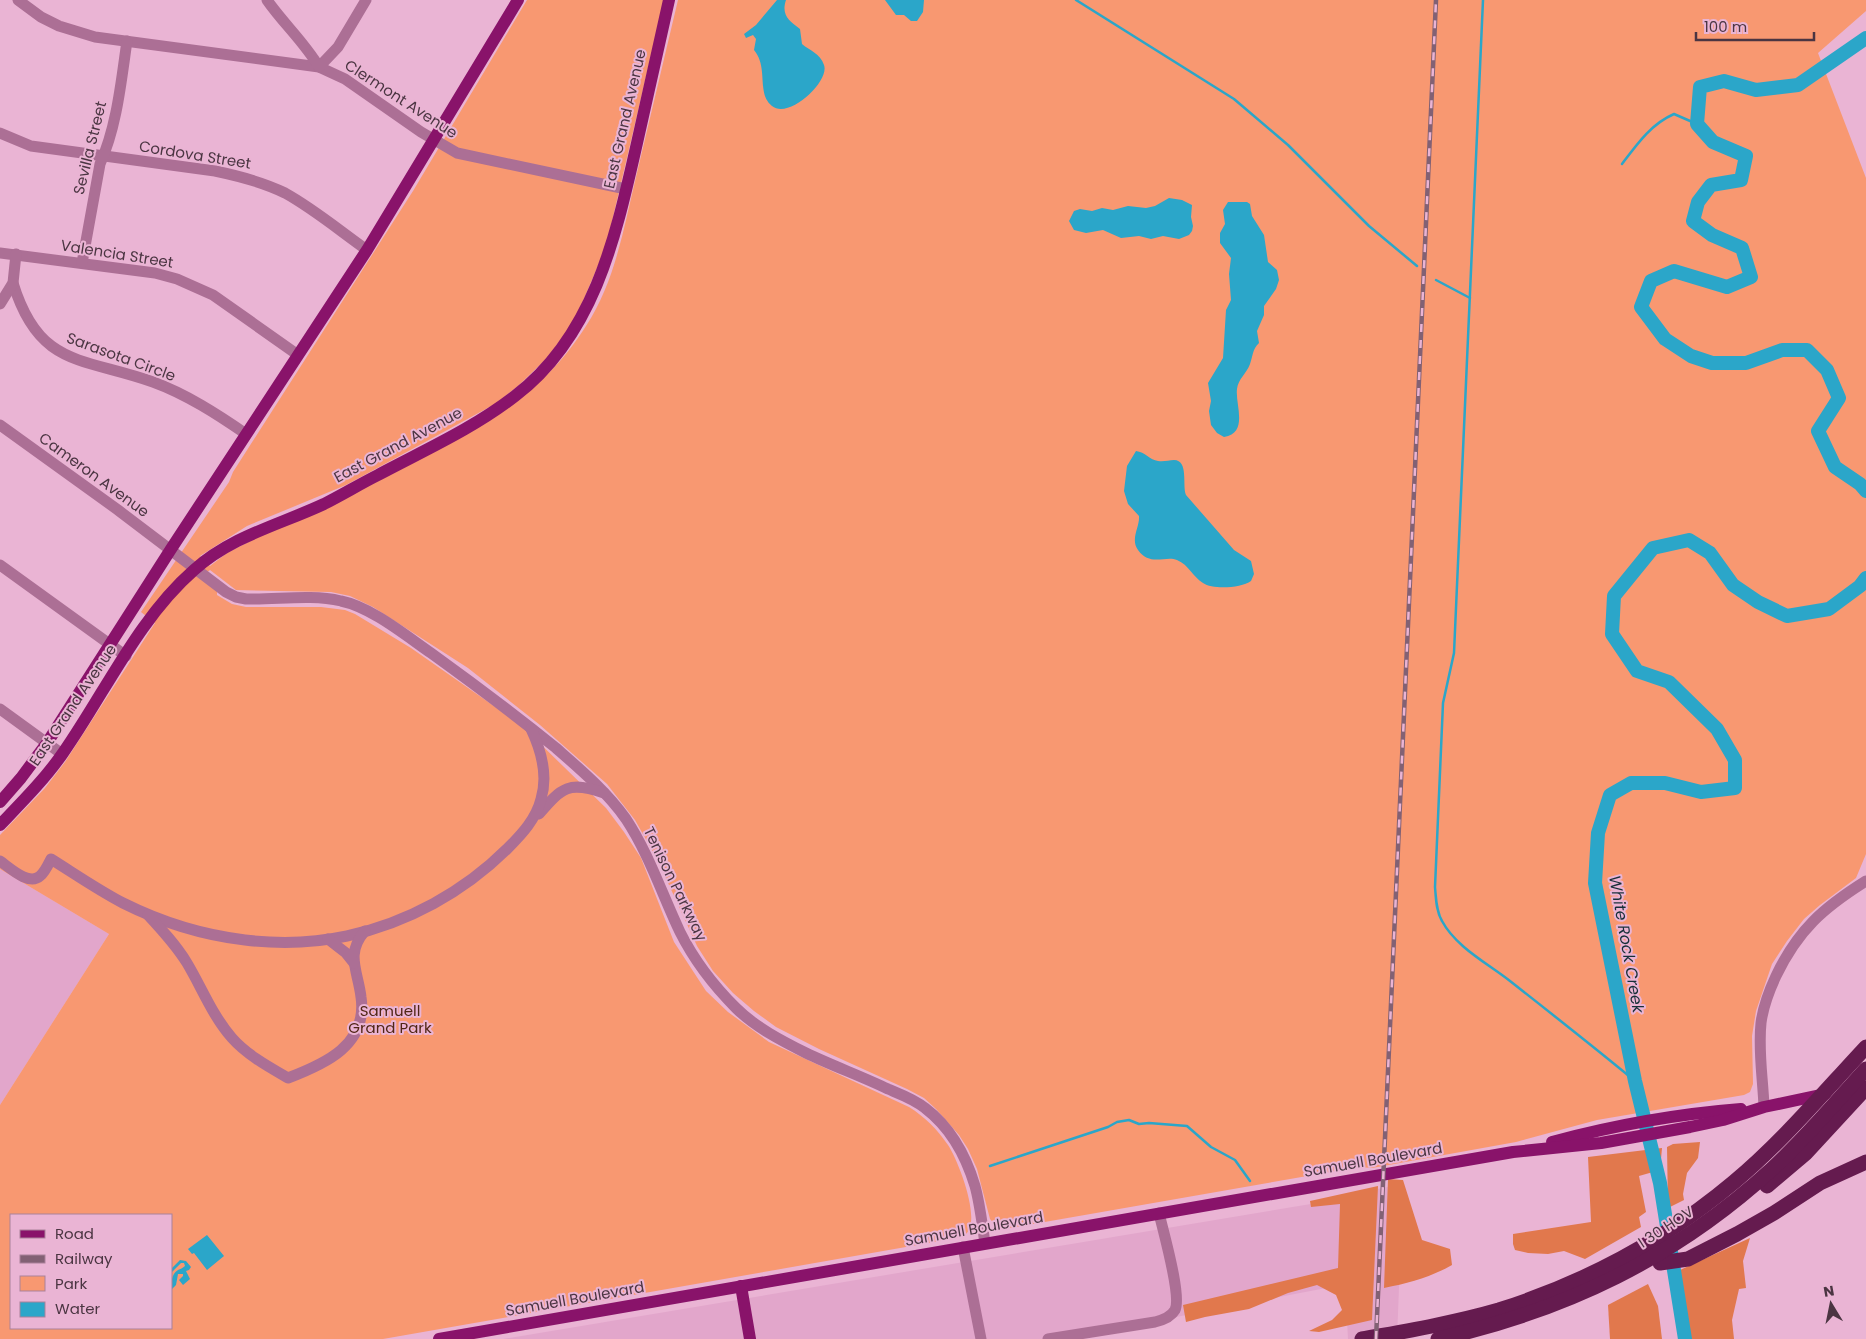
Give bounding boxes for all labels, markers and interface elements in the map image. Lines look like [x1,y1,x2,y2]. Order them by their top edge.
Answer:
scale bar [1696,10,1814,42]
text: 100 m [1704,16,1747,37]
street label: East Grand Avenue [598,47,651,191]
street label: Clermont Avenue [341,54,462,143]
street label: Sevilla Street [68,99,111,197]
street label: Cordova Street [138,135,253,174]
street label: Valencia Street [59,234,175,273]
street label: Sarasota Circle [64,327,179,386]
street label: East Grand Avenue [330,402,466,487]
street label: Cameron Avenue [35,427,154,522]
street label: East Grand Avenue [24,640,121,770]
street label: Tenison Parkway [639,823,712,945]
water label: White Rock Creek [1603,873,1650,1015]
park label: Samuell Grand Park [348,1000,432,1038]
street label: Samuell Boulevard [1302,1137,1444,1182]
street label: I 30 HOV [1634,1201,1698,1252]
street label: Samuell Boulevard [903,1206,1045,1251]
legend [10,1214,172,1329]
text: Road [55,1223,94,1244]
text: Railway [55,1248,113,1269]
text: Park [55,1273,87,1294]
street label: Samuell Boulevard [504,1276,646,1321]
north arrow [1806,1279,1856,1329]
text: N [1822,1280,1836,1302]
text: Water [55,1298,101,1319]

